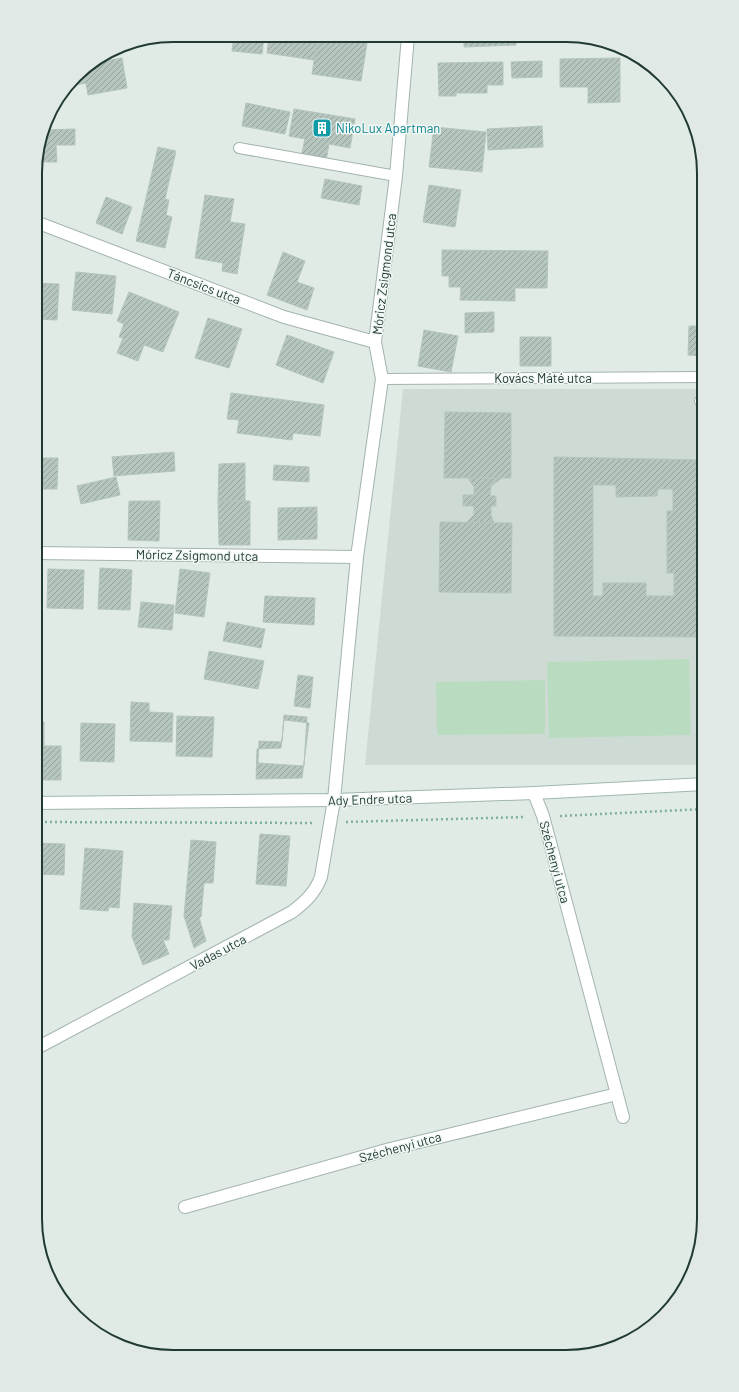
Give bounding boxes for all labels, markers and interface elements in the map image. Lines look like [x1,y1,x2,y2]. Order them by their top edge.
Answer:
building icon: NikoLux Apartman [311,117,333,139]
place label: NikoLux Apartman [336,120,440,136]
street label: Móricz Zsigmond utca [369,212,399,336]
street label: Táncsics utca [165,265,243,307]
street label: Kovács Máté utca [494,370,592,386]
street label: Móricz Zsigmond utca [136,546,258,564]
street label: Ady Endre utca [328,790,412,808]
street label: Széchenyi utca [536,819,574,905]
street label: Vadas utca [187,931,249,973]
street label: Széchenyi utca [357,1128,443,1166]

